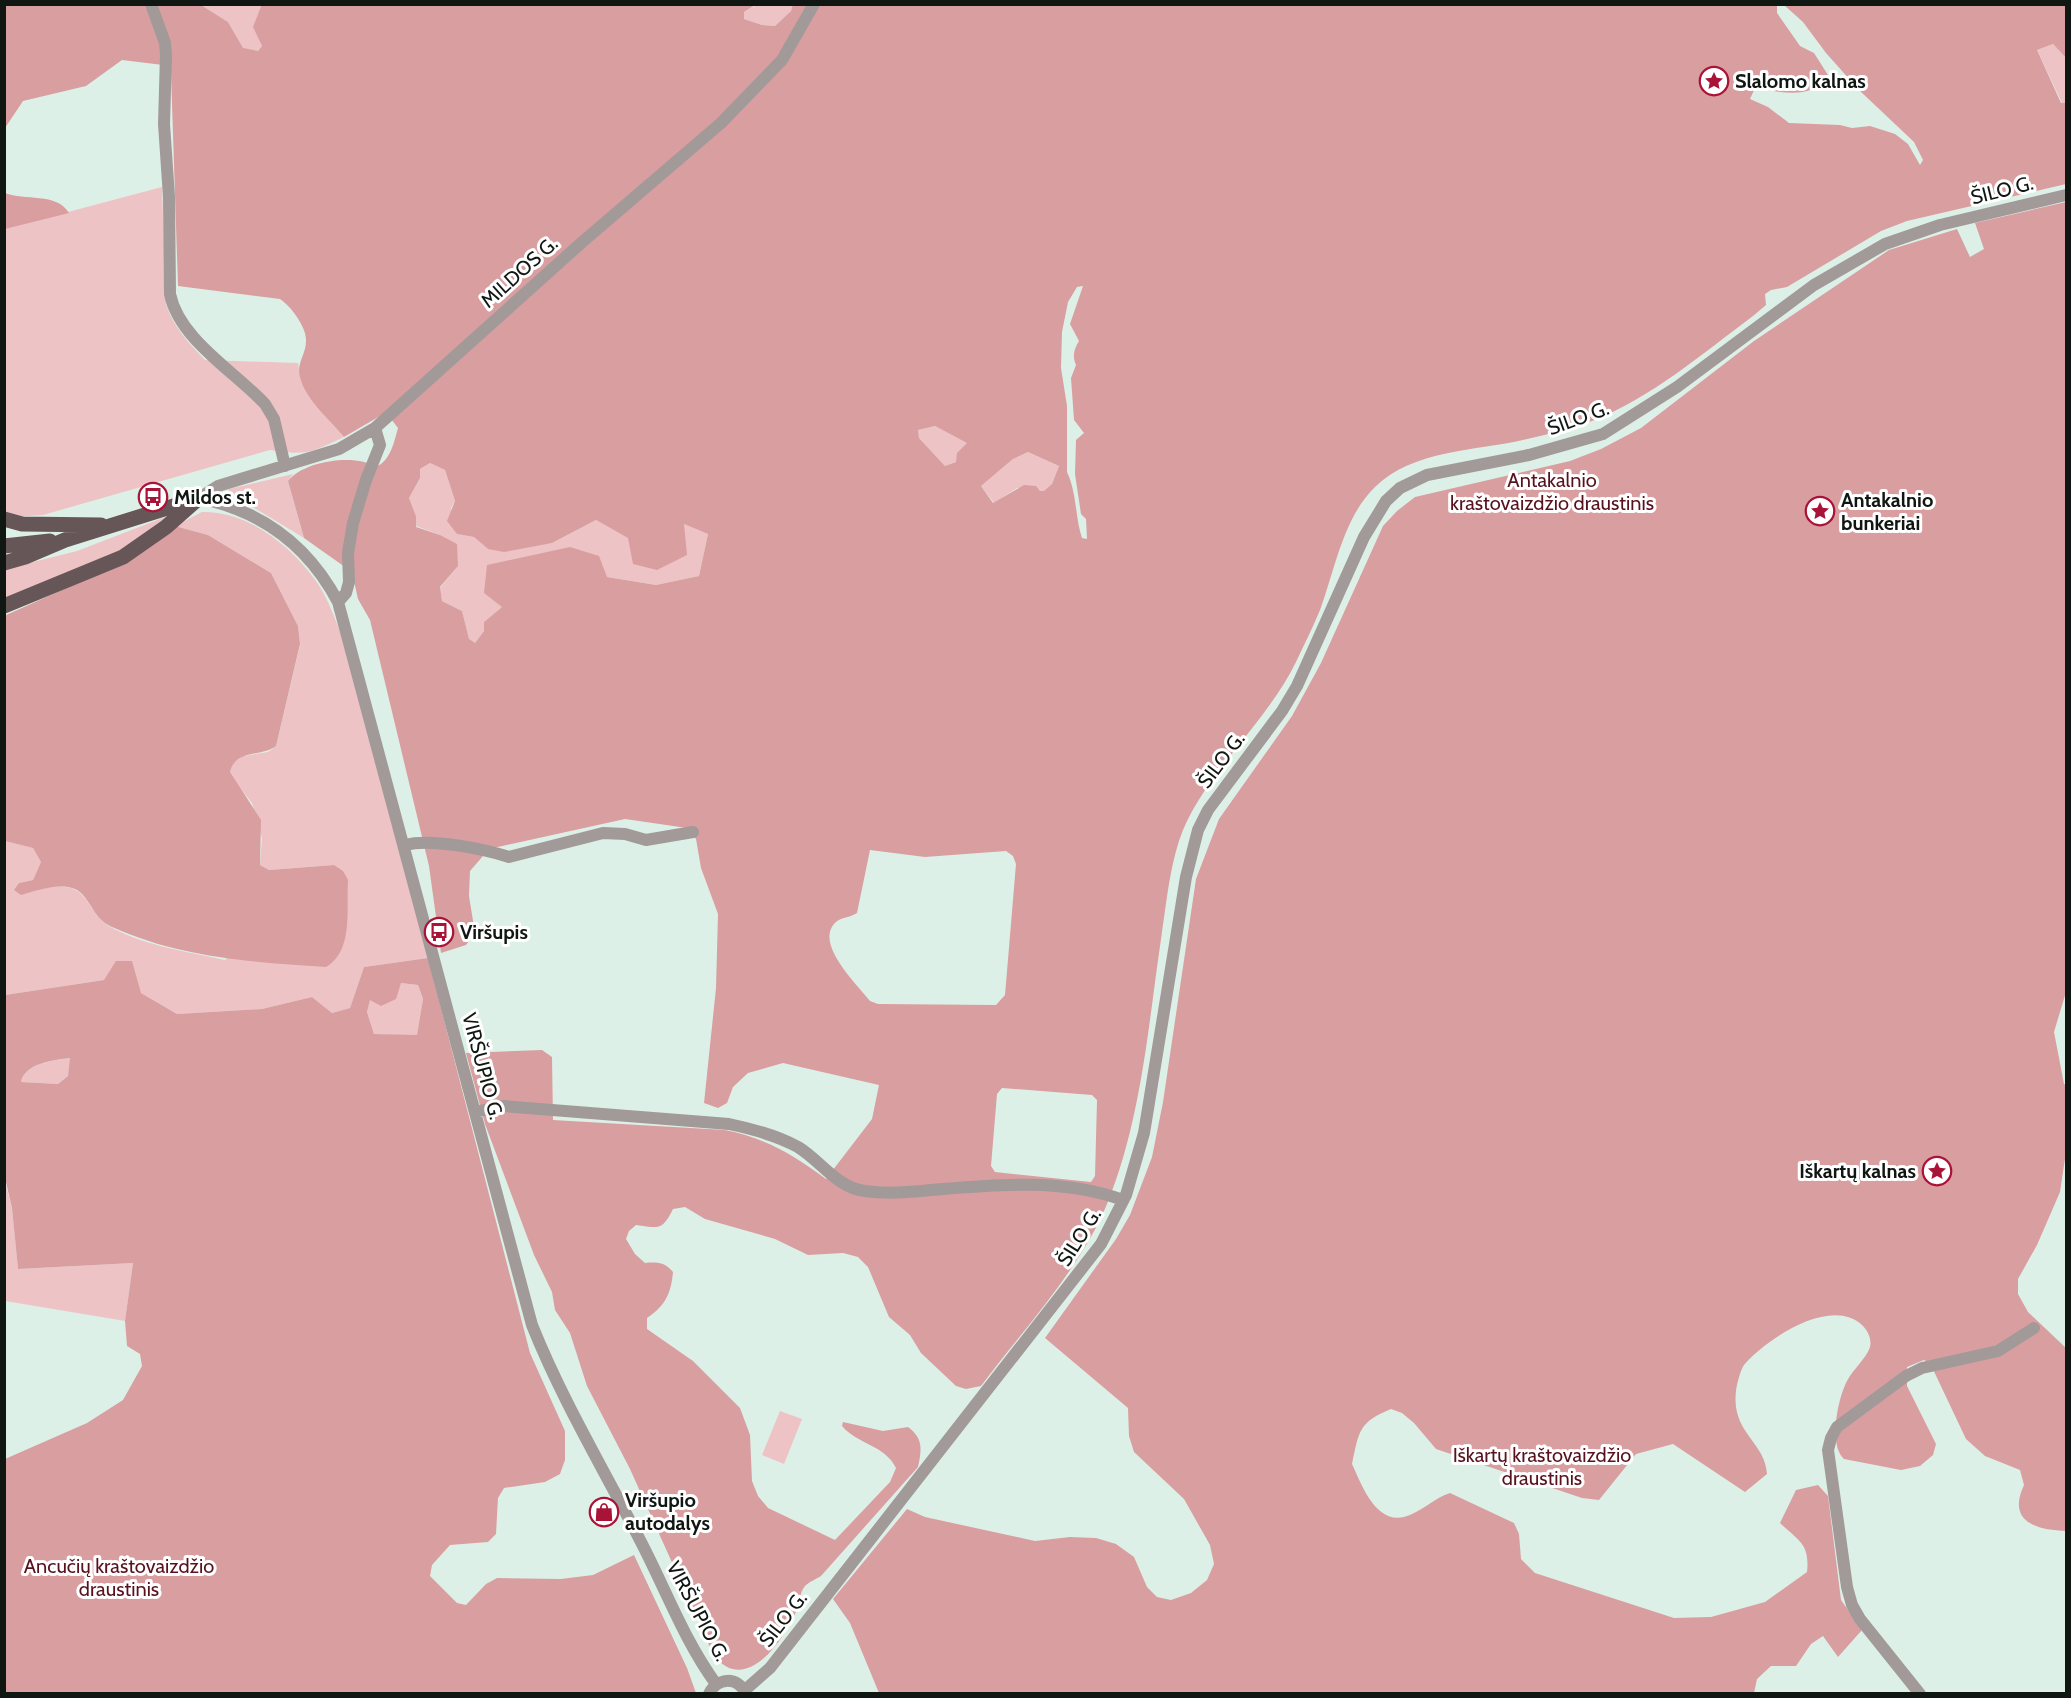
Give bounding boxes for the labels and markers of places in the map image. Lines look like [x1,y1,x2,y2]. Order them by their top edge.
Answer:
place icon: Slalomo kalnas [1698,65,1730,97]
place label: Slalomo kalnas [1735,69,1866,93]
bus stop icon: Mildos st. [137,481,169,513]
place label: Mildos st. [174,485,256,509]
place label: Antakalnio bunkeriai [1841,488,1933,535]
place icon: Antakalnio bunkeriai [1804,495,1836,527]
bus stop icon: Viršupis [423,916,455,948]
place label: Viršupis [460,920,528,944]
place icon: Iškartų kalnas [1921,1155,1953,1187]
place label: Iškartų kalnas [1799,1159,1916,1183]
place label: Viršupio autodalys [625,1488,710,1535]
shop icon: Viršupio autodalys [588,1496,620,1528]

